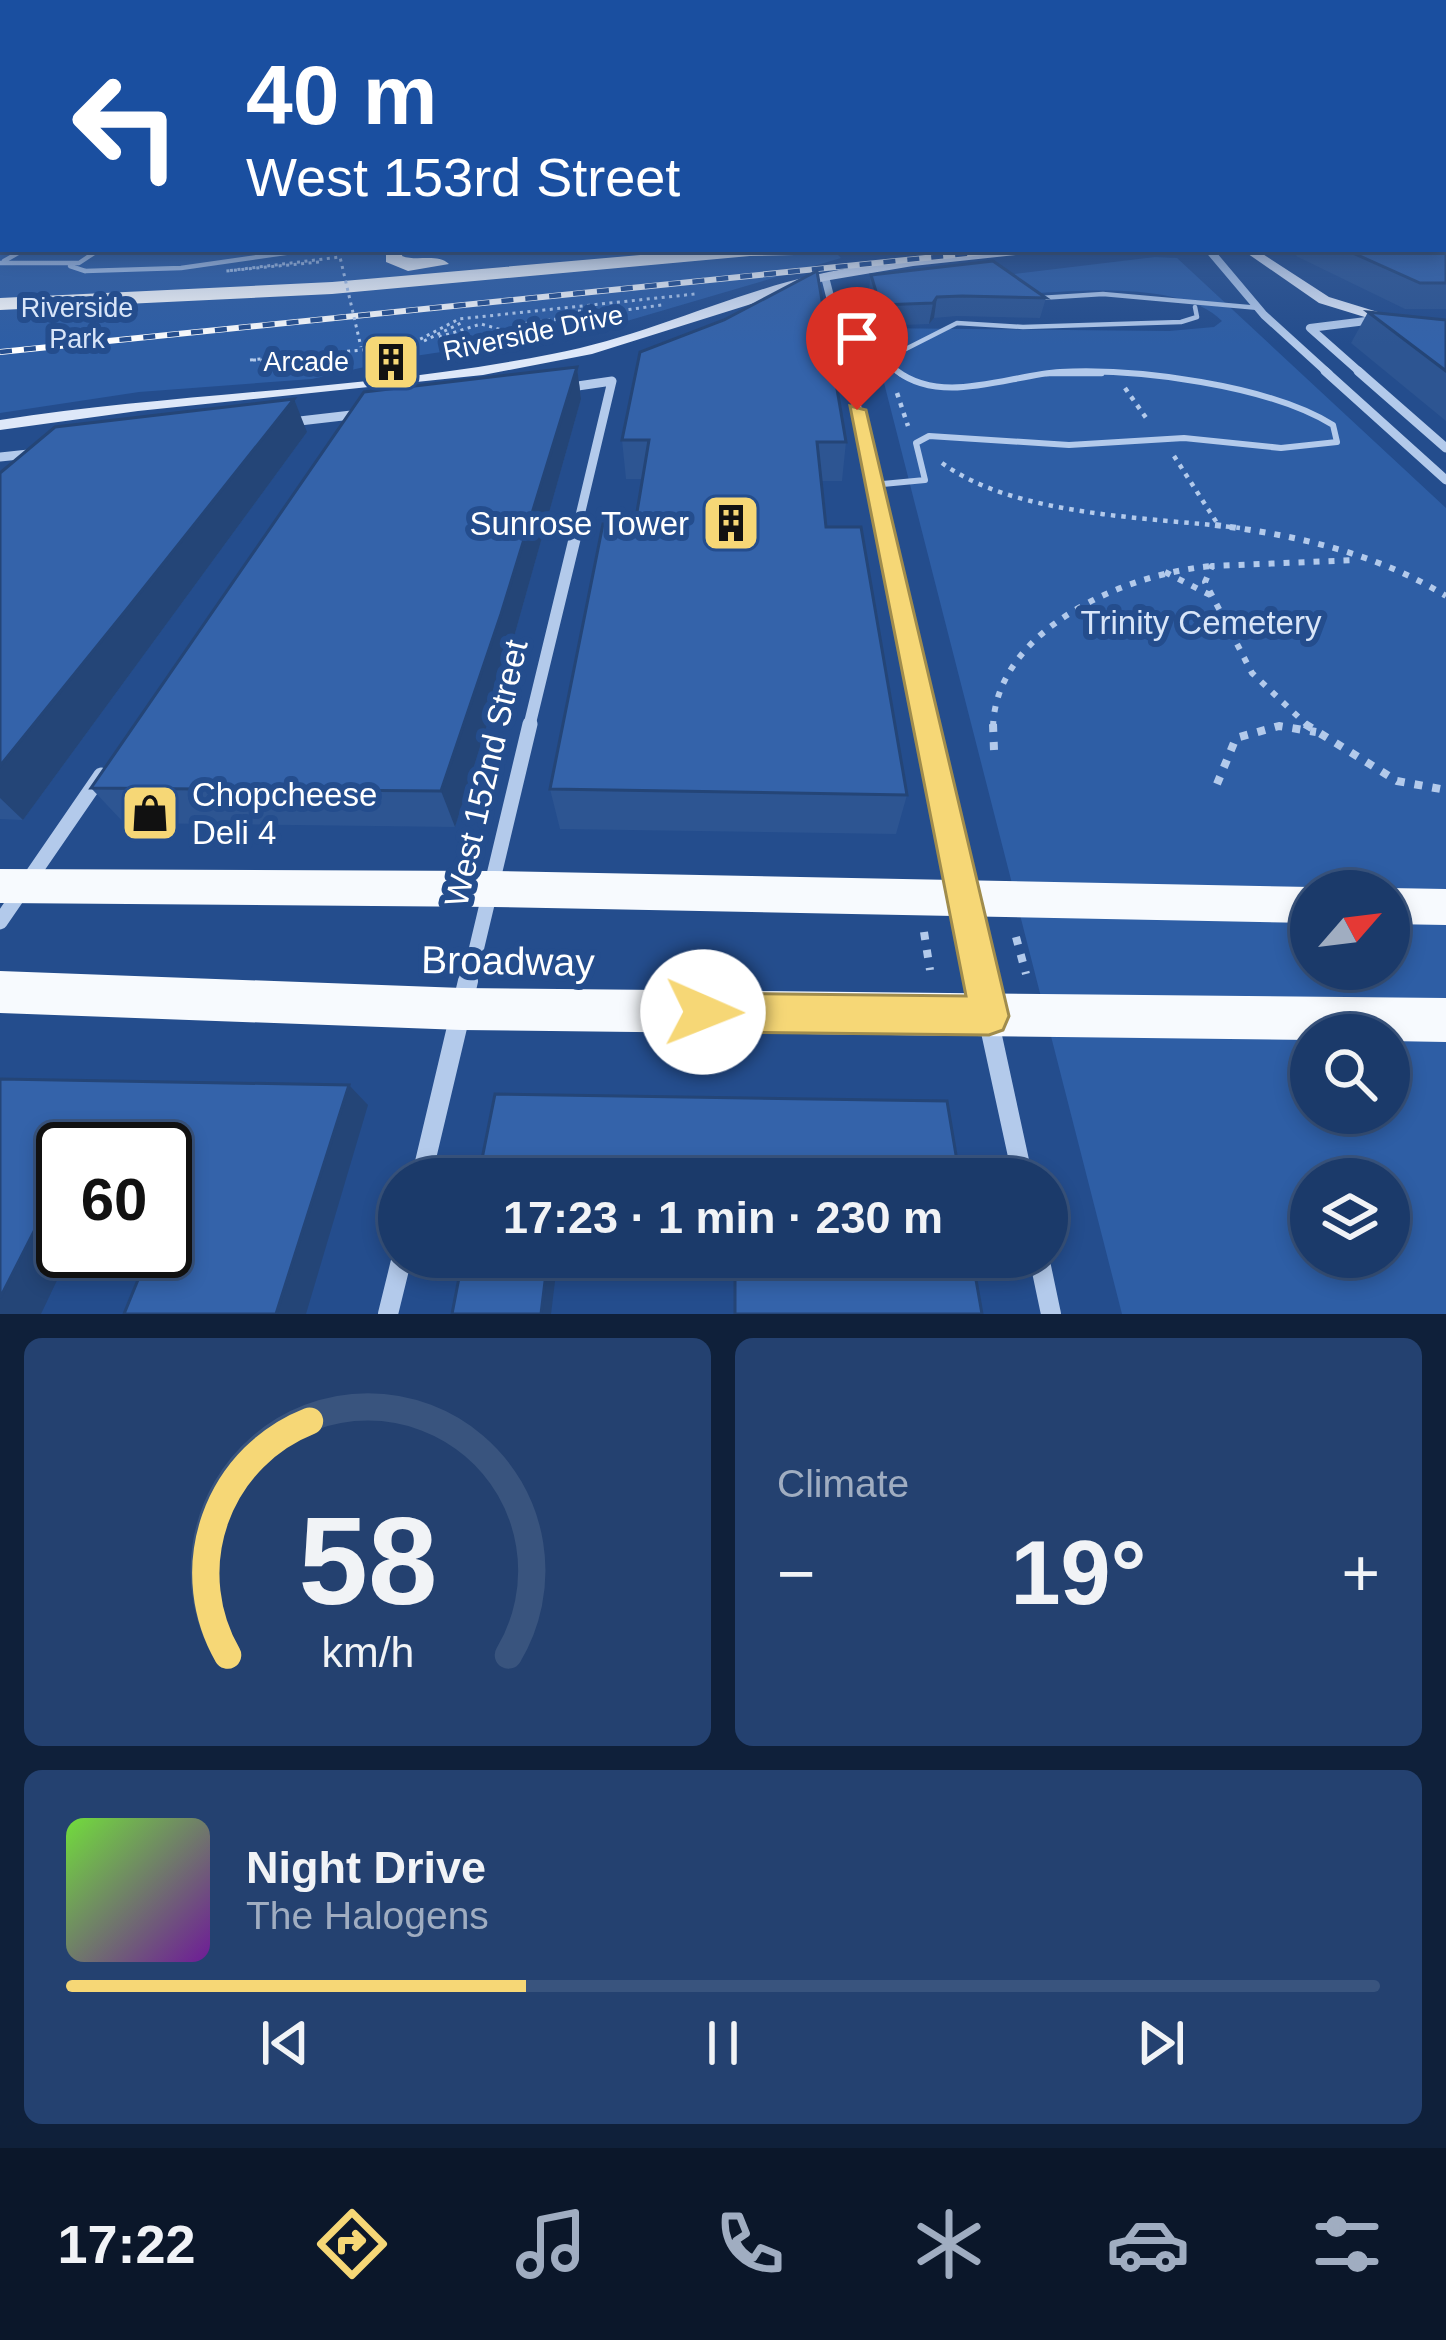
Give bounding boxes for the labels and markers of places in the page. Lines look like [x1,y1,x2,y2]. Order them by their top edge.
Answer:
pin [806,287,908,410]
building icon: Arcade [360,331,422,393]
place label: Arcade [263,347,349,377]
building icon: Sunrose Tower [700,492,762,554]
place label: Sunrose Tower [469,505,689,542]
place label: Chopcheese Deli 4 [192,776,377,851]
shop icon: Chopcheese Deli 4 [119,782,181,844]

